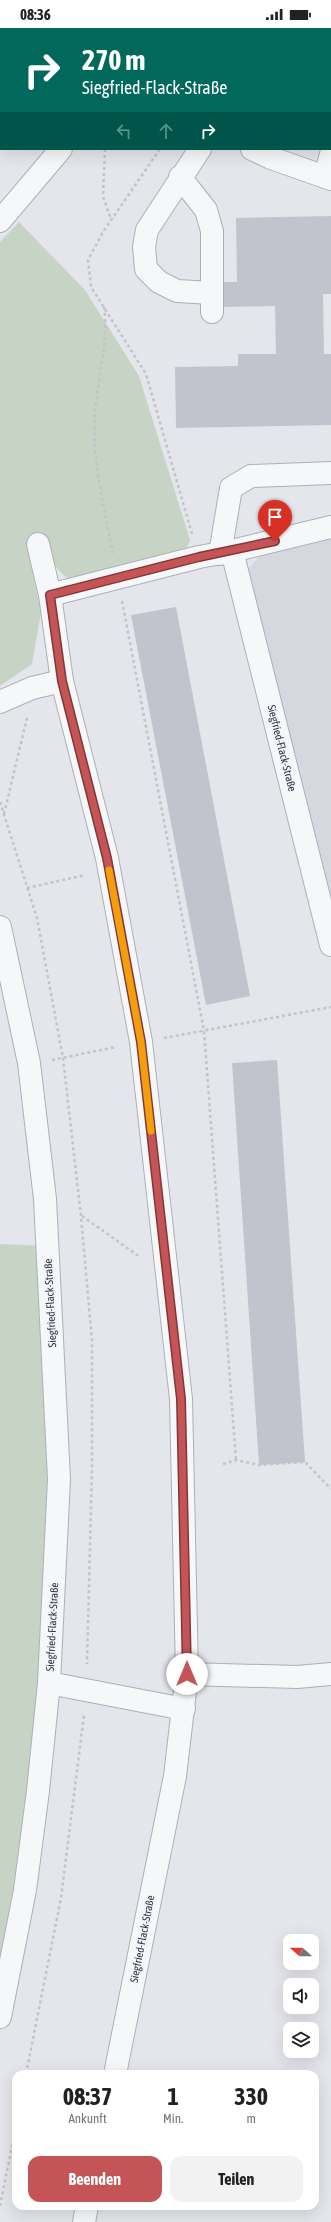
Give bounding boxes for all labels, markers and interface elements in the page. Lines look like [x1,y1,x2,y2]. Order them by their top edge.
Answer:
text: 08:36 [20,6,51,23]
icon: right [16,44,68,96]
text: 270 m [82,44,145,76]
text: Siegfried-Flack-Straße [82,77,227,98]
icon: left [113,120,135,142]
icon: ahead [155,120,177,142]
icon: right [197,120,219,142]
pin [258,500,292,541]
icon: arrive [264,506,286,528]
street label: Siegfried-Flack-Straße [265,703,299,793]
street label: Siegfried-Flack-Straße [42,1258,58,1348]
street label: Siegfried-Flack-Straße [44,1582,60,1672]
position arrow [166,1653,208,1695]
street label: Siegfried-Flack-Straße [128,1894,156,1984]
north arrow [283,1934,319,1970]
map controls [283,1934,319,2058]
button: sound [283,1978,319,2014]
button: layers [283,2022,319,2058]
text: 08:37 [63,2083,112,2110]
text: 1 [168,2083,179,2110]
text: 330 [234,2083,268,2110]
text: Ankunft [68,2111,107,2126]
text: Min. [163,2111,183,2126]
text: m [247,2111,256,2126]
button: Beenden [28,2156,162,2202]
button: Teilen [170,2156,303,2202]

